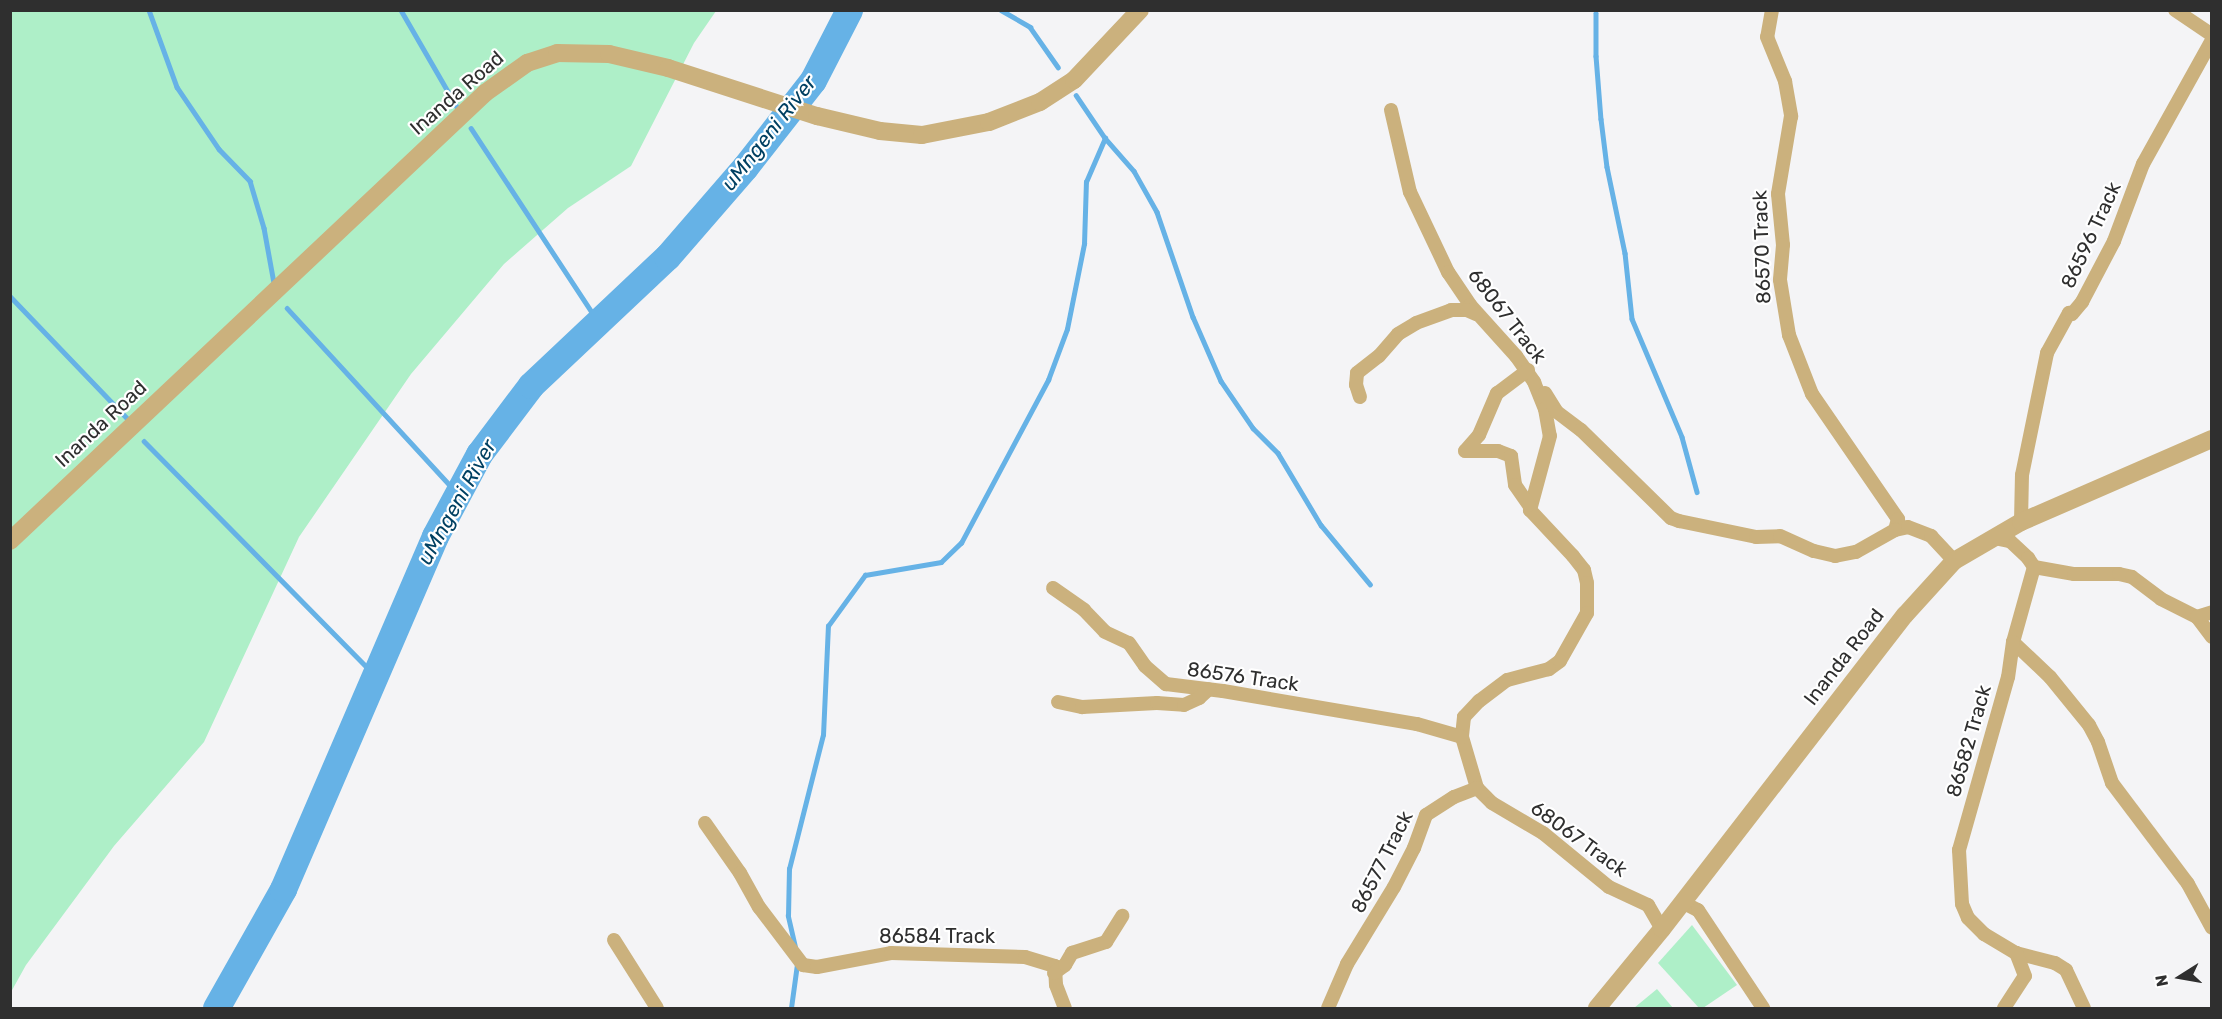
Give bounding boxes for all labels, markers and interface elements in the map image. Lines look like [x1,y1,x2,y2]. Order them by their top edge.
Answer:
street label: Inanda Road [405,46,509,140]
water label: uMngeni River [716,70,822,196]
street label: 86596 Track [2056,178,2126,292]
street label: 86570 Track [1748,189,1776,305]
street label: 68067 Track [1462,264,1552,368]
street label: Inanda Road [50,376,152,472]
water label: uMngeni River [412,435,502,569]
street label: Inanda Road [1799,604,1889,710]
street label: 86576 Track [1185,657,1301,697]
street label: 86582 Track [1942,682,1996,800]
street label: 68067 Track [1526,796,1632,882]
street label: 86577 Track [1346,807,1418,917]
street label: 86584 Track [879,924,995,948]
north arrow [2150,947,2210,1007]
text: N [2151,973,2172,988]

